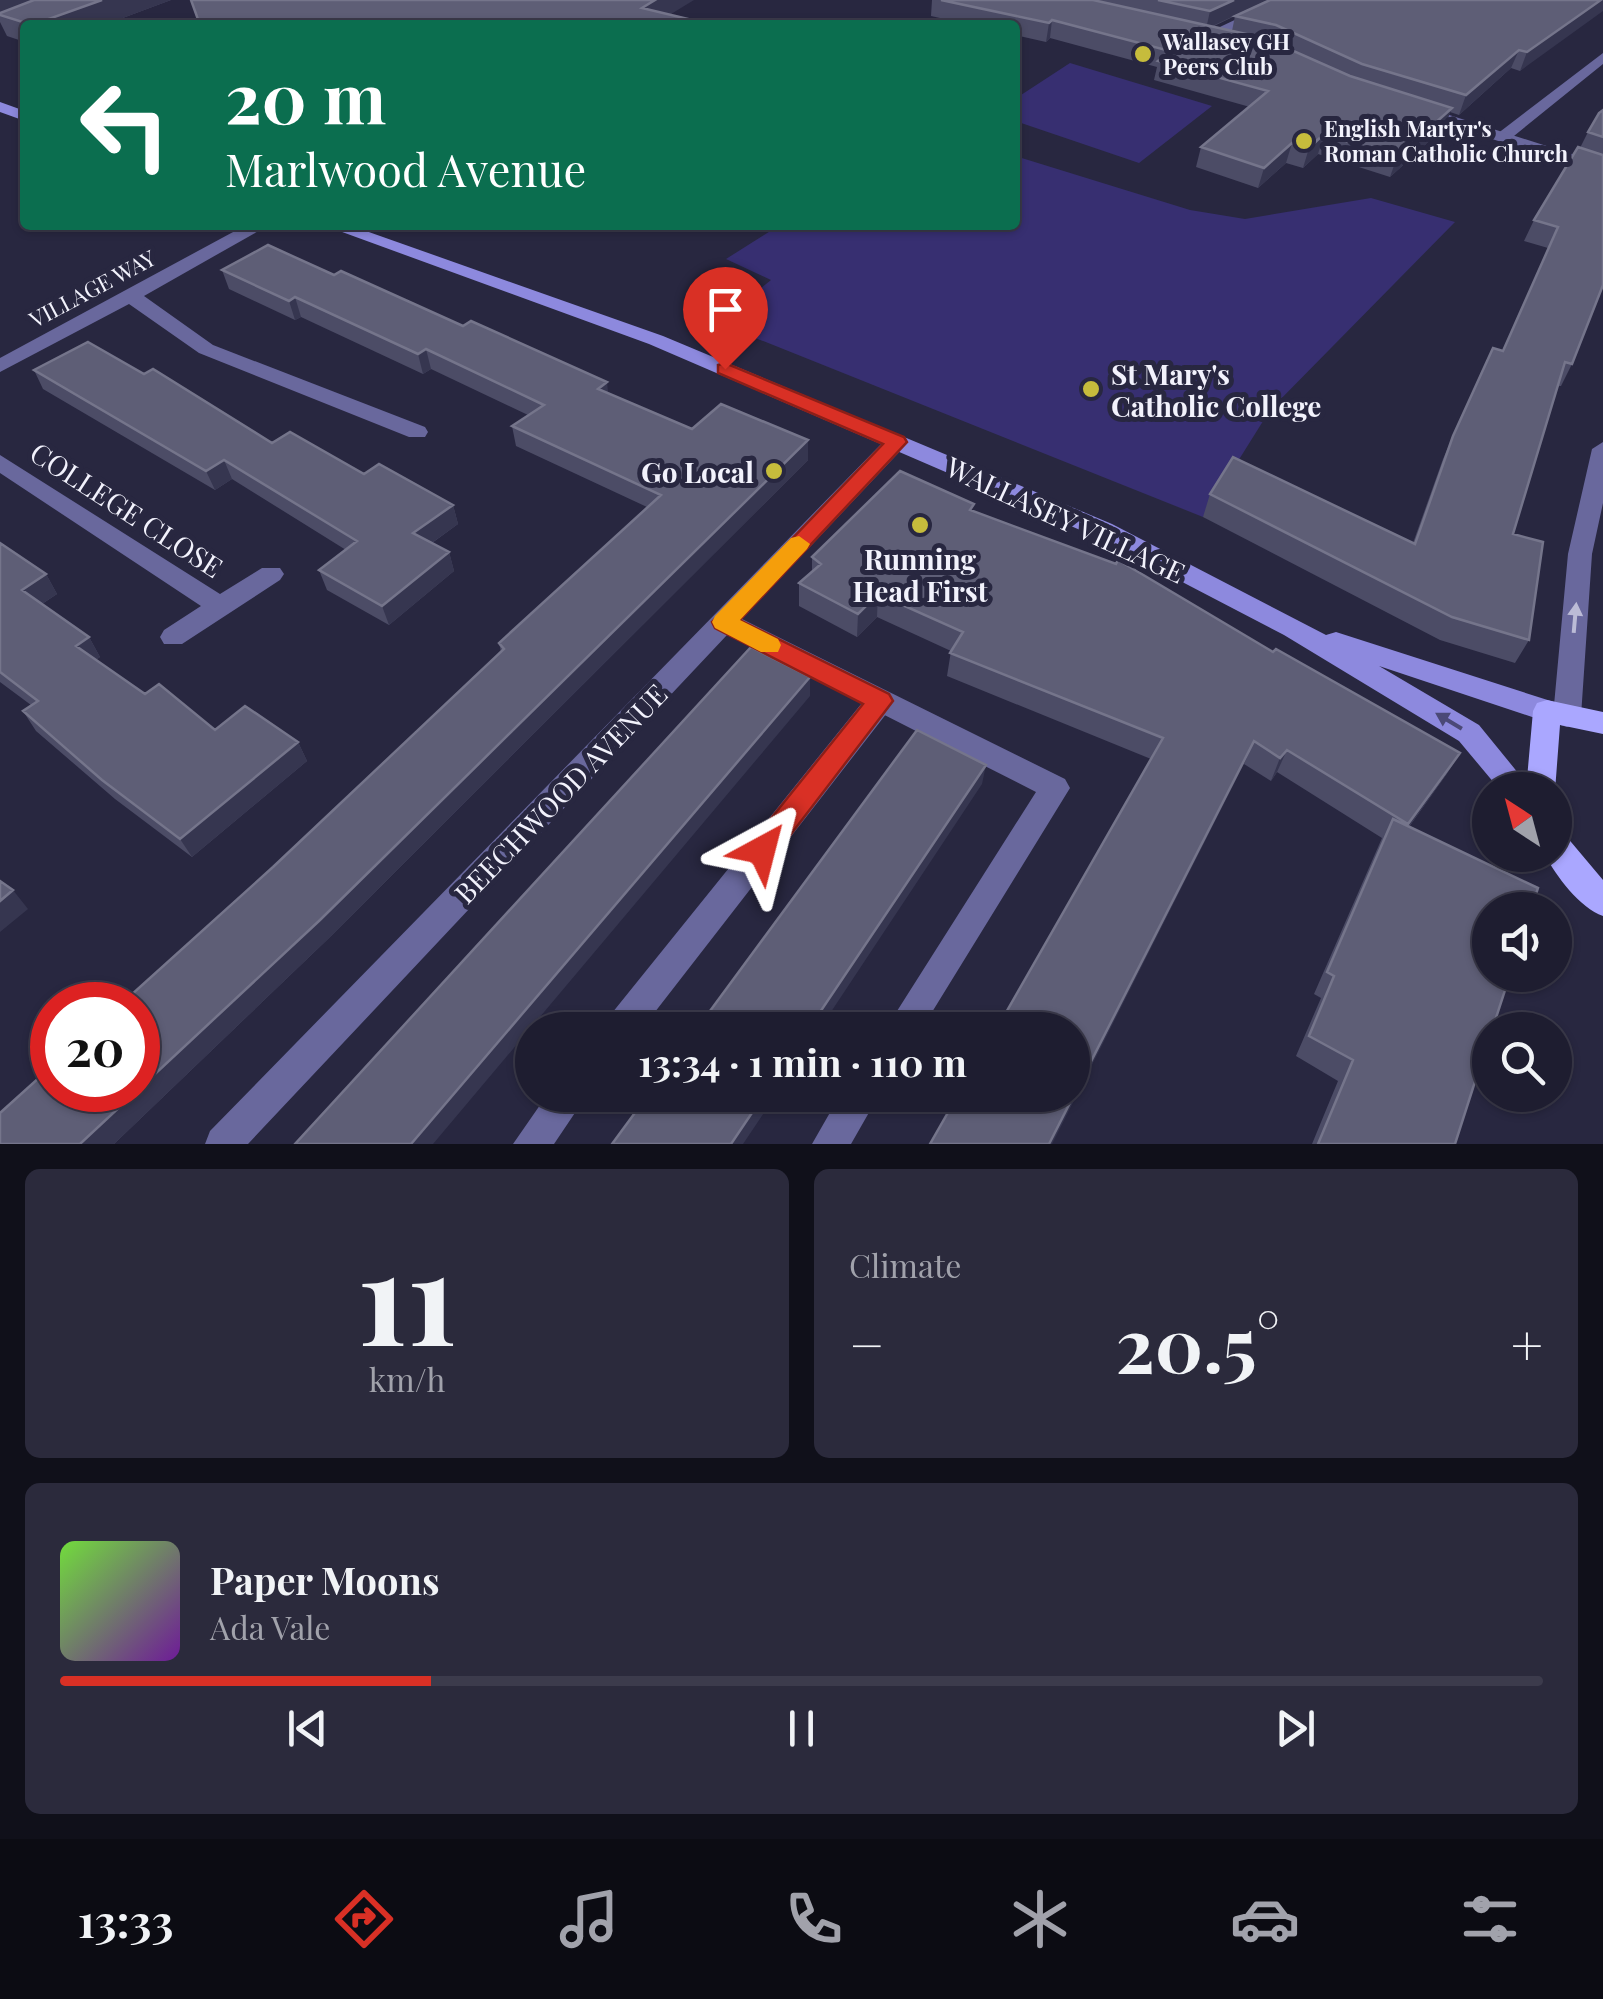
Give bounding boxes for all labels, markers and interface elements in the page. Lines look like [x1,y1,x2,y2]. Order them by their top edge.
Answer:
place label: Wallasey GH Peers Club [1162,26,1290,81]
marker: Wallasey GH Peers Club [1132,43,1154,65]
text: 20 m [225,48,386,142]
icon: left [60,60,190,190]
place label: English Martyr's Roman Catholic Church [1324,113,1569,168]
marker: English Martyr's Roman Catholic Church [1293,130,1315,152]
text: Marlwood Avenue [225,138,586,198]
street label: VILLAGE WAY [23,242,160,334]
pin [683,267,768,370]
icon: arrive [698,282,753,337]
place label: St Mary's Catholic College [1111,355,1321,424]
marker: St Mary's Catholic College [1080,378,1102,400]
street label: COLLEGE CLOSE [24,433,230,585]
street label: WALLASEY VILLAGE [940,447,1191,591]
place label: Go Local [641,453,754,490]
marker: Go Local [763,460,785,482]
marker: Running Head First [909,514,931,536]
place label: Running Head First [852,540,988,609]
one-way arrow [1568,602,1584,634]
street label: BEECHWOOD AVENUE [446,675,674,911]
one-way arrow [1435,713,1463,730]
north arrow [1472,772,1572,872]
map controls [1472,772,1572,1112]
position arrow [710,798,814,902]
button: sound [1472,892,1572,992]
speed limit sign: 20 [30,982,160,1112]
button: search [1472,1012,1572,1112]
text: 13:34 · 1 min · 110 m [638,1036,967,1087]
text: 11 [357,1205,457,1379]
text: Climate [849,1243,961,1286]
text: 20.5° [1116,1292,1280,1392]
text: − [849,1306,885,1380]
text: + [1511,1306,1543,1380]
text: km/h [369,1357,445,1400]
text: Paper Moons [210,1554,439,1605]
text: Ada Vale [210,1605,330,1648]
icon: previous [280,1701,335,1756]
icon: pause [774,1701,829,1756]
icon: next [1268,1701,1323,1756]
icon: directions [329,1884,399,1954]
icon: music [554,1884,624,1954]
icon: phone [779,1884,849,1954]
icon: climate [1005,1884,1075,1954]
icon: car [1230,1884,1300,1954]
icon: filters [1455,1884,1525,1954]
text: 13:33 [78,1889,174,1949]

